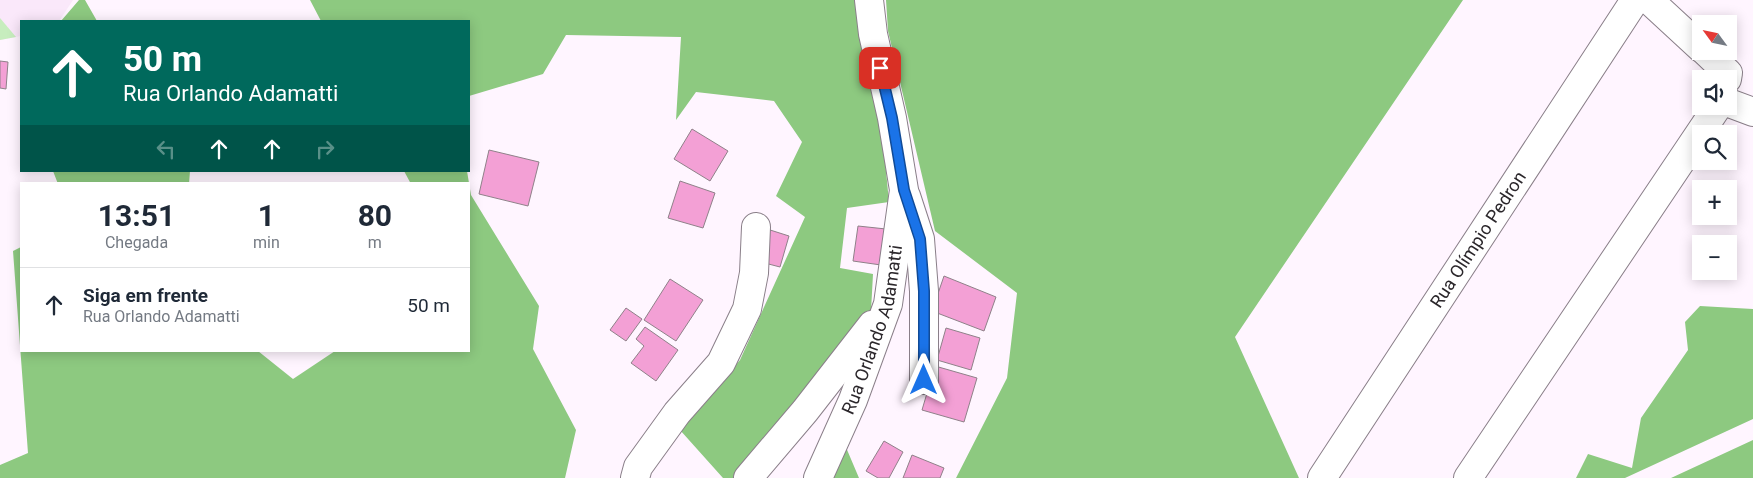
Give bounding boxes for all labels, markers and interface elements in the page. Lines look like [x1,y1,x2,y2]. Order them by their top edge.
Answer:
north arrow [1692,15,1738,60]
map controls [1692,15,1737,280]
text: 50 m [123,39,202,80]
icon: ahead [40,40,105,105]
pin [859,47,901,89]
icon: arrive [866,54,894,82]
button: sound [1692,70,1737,115]
text: Rua Orlando Adamatti [123,81,338,106]
button: search [1692,125,1737,170]
icon: left [152,135,180,163]
icon: ahead [205,135,233,163]
icon: ahead [258,135,286,163]
icon: right [311,135,339,163]
street label: Rua Olímpio Pedron [1425,167,1530,311]
button: + [1692,180,1737,225]
text: 13:51 [98,198,175,233]
text: 1 [258,198,275,233]
text: 80 [358,198,392,233]
text: Chegada [105,233,168,252]
text: min [253,233,280,252]
text: m [368,233,382,252]
button: − [1692,235,1737,280]
street label: Rua Orlando Adamatti [837,244,906,417]
text: Siga em frente [83,284,208,307]
icon: ahead [40,291,68,319]
text: 50 m [407,294,450,317]
text: Rua Orlando Adamatti [83,307,240,326]
position arrow [897,353,949,405]

